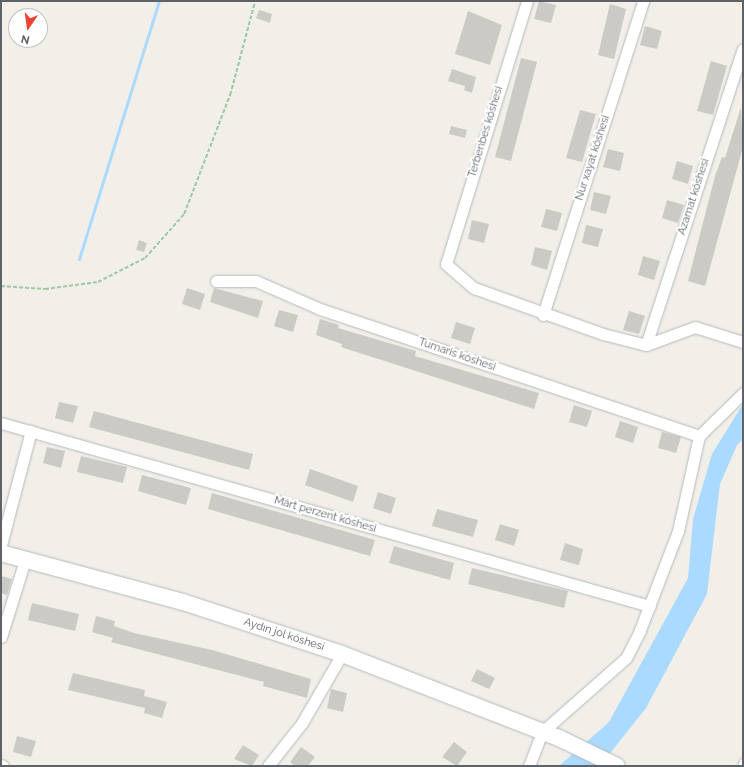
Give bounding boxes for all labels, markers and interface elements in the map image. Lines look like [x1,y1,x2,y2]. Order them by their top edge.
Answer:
north arrow [8,8,48,48]
text: N [20,32,31,46]
street label: Terbenbes kóshesi [466,85,506,179]
street label: Nur xayat kóshesi [573,114,613,202]
street label: Azamat kóshesi [675,157,713,237]
street label: Tumaris kóshesi [417,336,497,374]
street label: Márt perzent kóshesi [272,494,378,536]
street label: Aydın jol kóshesi [242,616,326,654]

